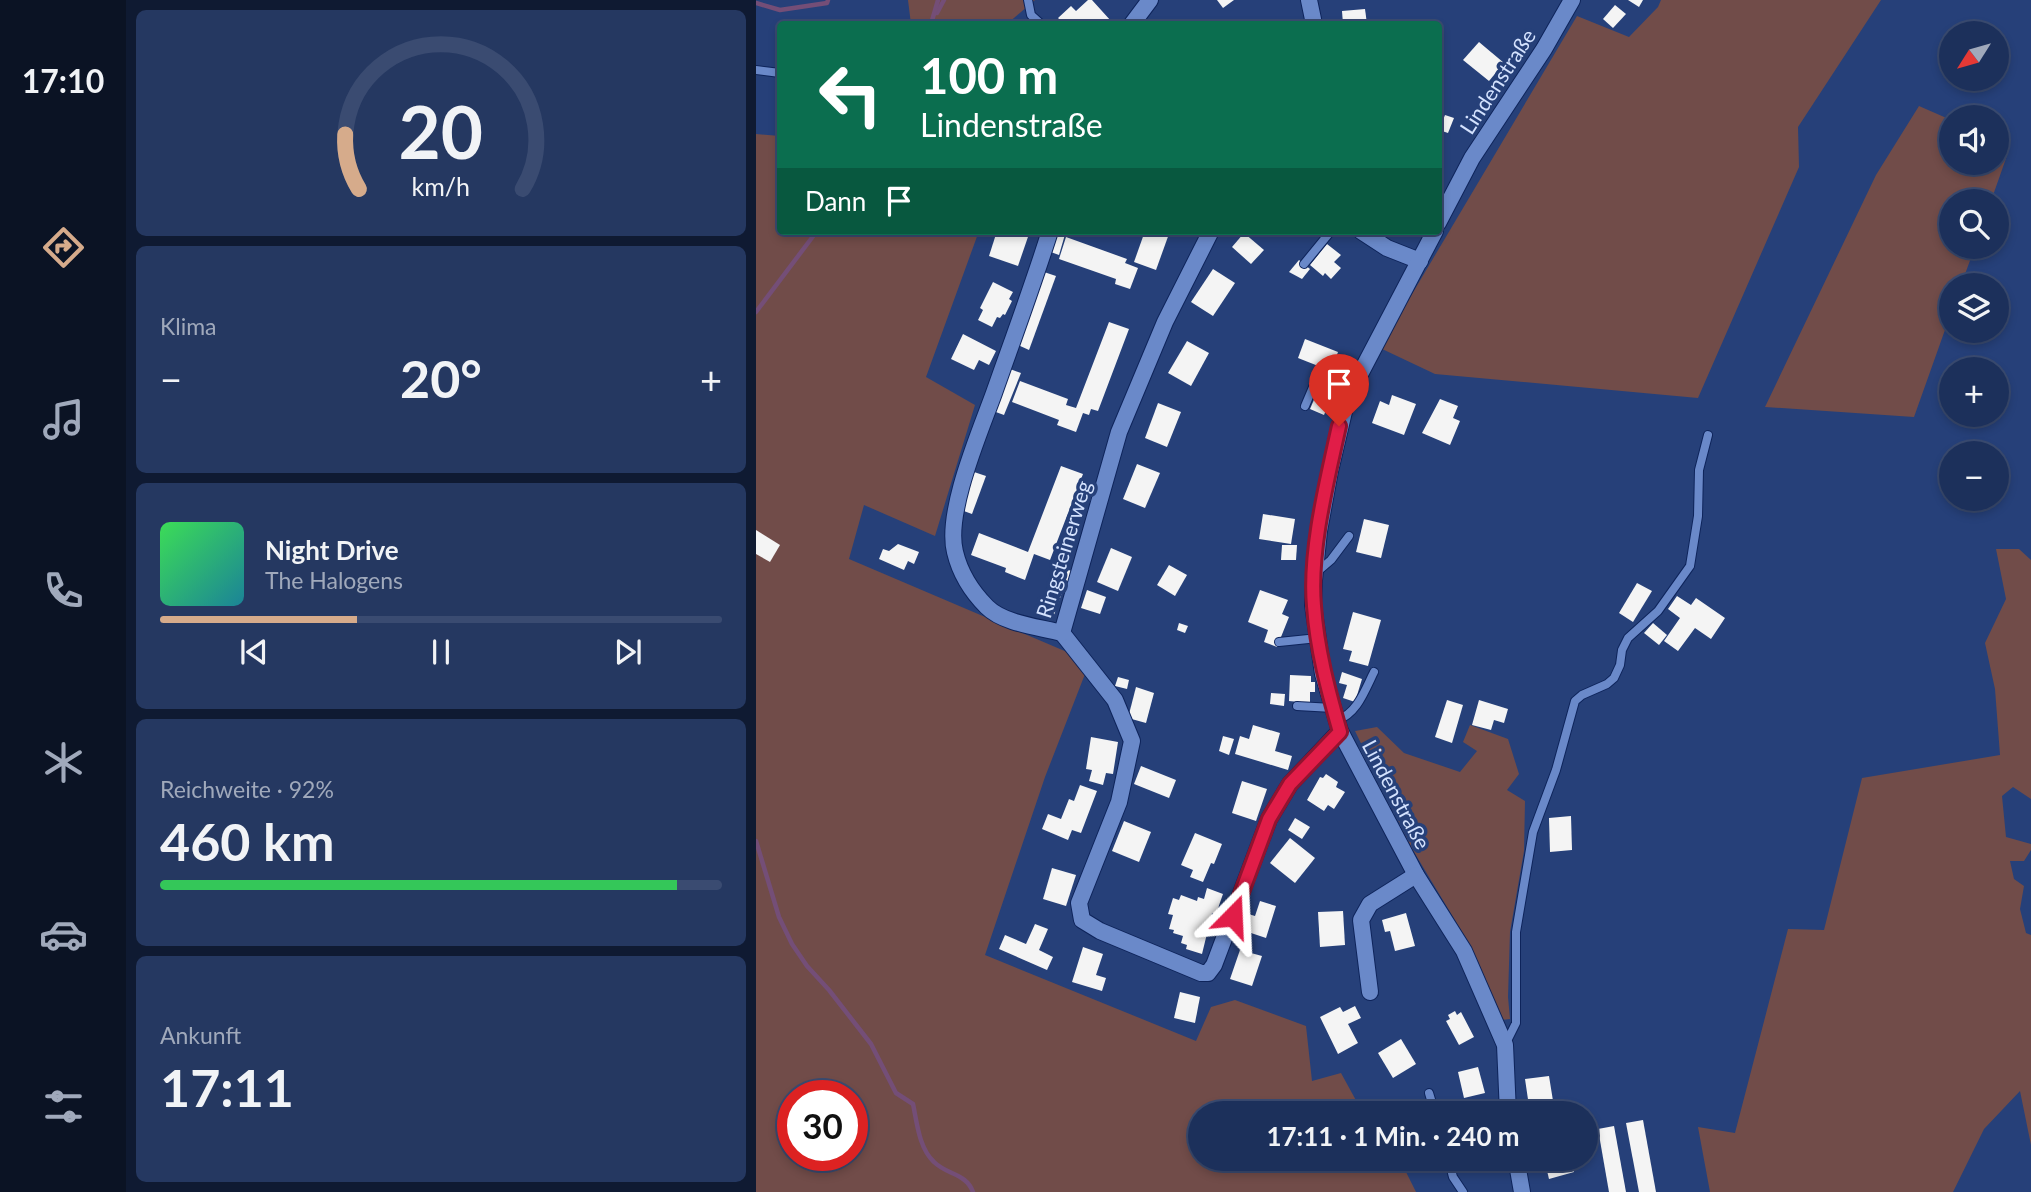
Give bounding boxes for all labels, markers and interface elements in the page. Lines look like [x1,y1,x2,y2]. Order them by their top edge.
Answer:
north arrow [1939,21,2009,91]
map controls [1939,21,2009,511]
street label: Lindenstraße [1454,24,1540,138]
text: 100 m [920,46,1058,104]
icon: left [805,49,896,140]
text: 17:10 [22,61,104,100]
text: 20 [399,88,483,176]
text: Lindenstraße [920,105,1103,144]
button: sound [1939,105,2009,175]
text: km/h [412,171,470,201]
icon: arrive [880,182,918,220]
text: Dann [805,185,866,217]
button: search [1939,189,2009,259]
icon: directions [39,223,88,272]
button: layers [1939,273,2009,343]
text: Klima [160,312,217,340]
text: 20° [400,347,482,409]
pin [1309,354,1369,426]
text: − [160,356,182,402]
text: + [700,356,722,402]
button: + [1939,357,2009,427]
icon: arrive [1320,365,1358,403]
icon: music [39,395,88,444]
button: − [1939,441,2009,511]
street label: Ringsteinerweg [1030,477,1096,621]
text: Night Drive [265,534,399,566]
icon: phone [39,566,88,615]
text: The Halogens [265,566,403,594]
icon: previous [235,633,273,671]
icon: pause [422,633,460,671]
icon: next [609,633,647,671]
street label: Lindenstraße [1358,735,1436,853]
icon: climate [39,738,88,787]
text: Reichweite · 92% [160,775,334,803]
text: 460 km [160,810,334,872]
position arrow [1196,879,1270,953]
icon: car [39,910,88,959]
text: Ankunft [160,1021,241,1049]
text: 17:11 [160,1056,294,1118]
speed limit sign: 30 [777,1080,868,1171]
icon: filters [39,1082,88,1131]
text: 17:11 · 1 Min. · 240 m [1266,1120,1520,1152]

